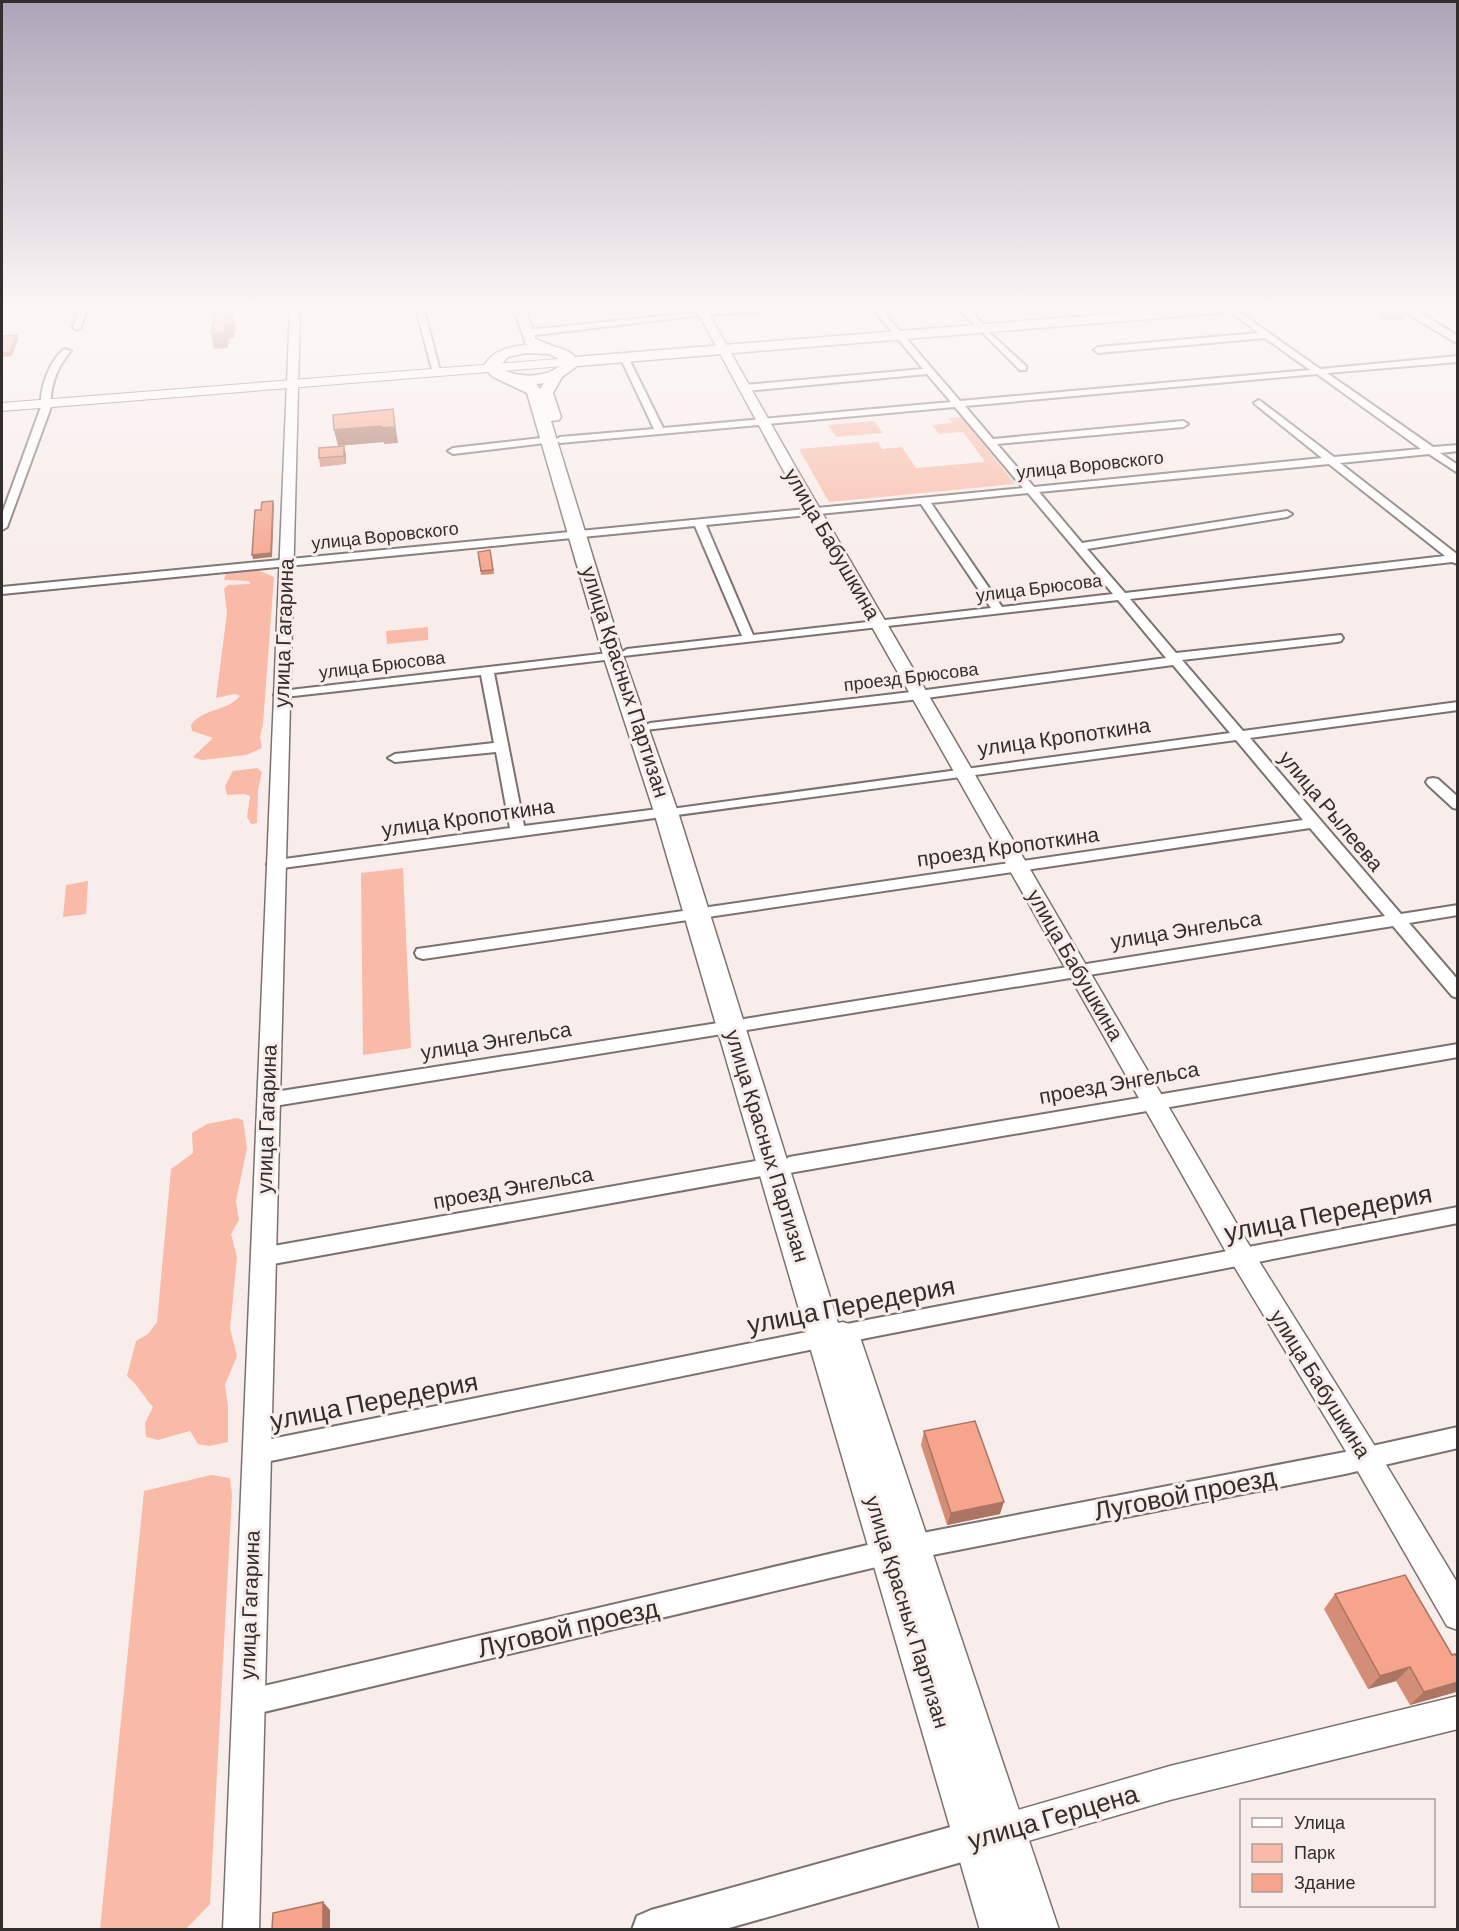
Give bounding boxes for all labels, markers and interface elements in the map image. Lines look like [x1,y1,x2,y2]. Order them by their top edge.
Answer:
street label: улица Воровского [1015,445,1165,483]
street label: улица Бабушкина [780,463,887,624]
street label: улица Воровского [310,516,460,554]
street label: улица Гагарина [267,558,298,708]
street label: улица Красных Партизан [577,563,676,800]
street label: улица Брюсова [975,568,1104,606]
street label: улица Брюсова [318,645,447,683]
street label: проезд Брюсова [842,657,980,695]
street label: улица Кропоткина [976,711,1152,760]
street label: улица Рылеева [1275,745,1390,875]
street label: улица Кропоткина [380,792,556,841]
street label: проезд Кропоткина [915,820,1101,871]
street label: улица Бабушкина [1023,884,1130,1045]
street label: улица Энгельса [1109,904,1263,953]
street label: улица Энгельса [419,1015,573,1064]
street label: улица Красных Партизан [721,1026,816,1265]
street label: улица Гагарина [250,1044,281,1194]
street label: проезд Энгельса [1037,1055,1201,1108]
street label: проезд Энгельса [431,1160,595,1213]
street label: улица Передерия [1221,1176,1434,1247]
street label: улица Передерия [744,1268,957,1339]
street label: улица Бабушкина [1265,1304,1377,1462]
street label: улица Передерия [267,1364,480,1435]
street label: Луговой проезд [1091,1460,1278,1525]
street label: улица Красных Партизан [861,1492,956,1731]
street label: улица Гагарина [233,1530,264,1680]
street label: Луговой проезд [474,1591,661,1662]
street label: улица Герцена [964,1776,1142,1855]
legend [1240,1799,1435,1907]
text: Улица [1294,1811,1346,1833]
text: Парк [1294,1841,1335,1863]
text: Здание [1294,1871,1355,1893]

